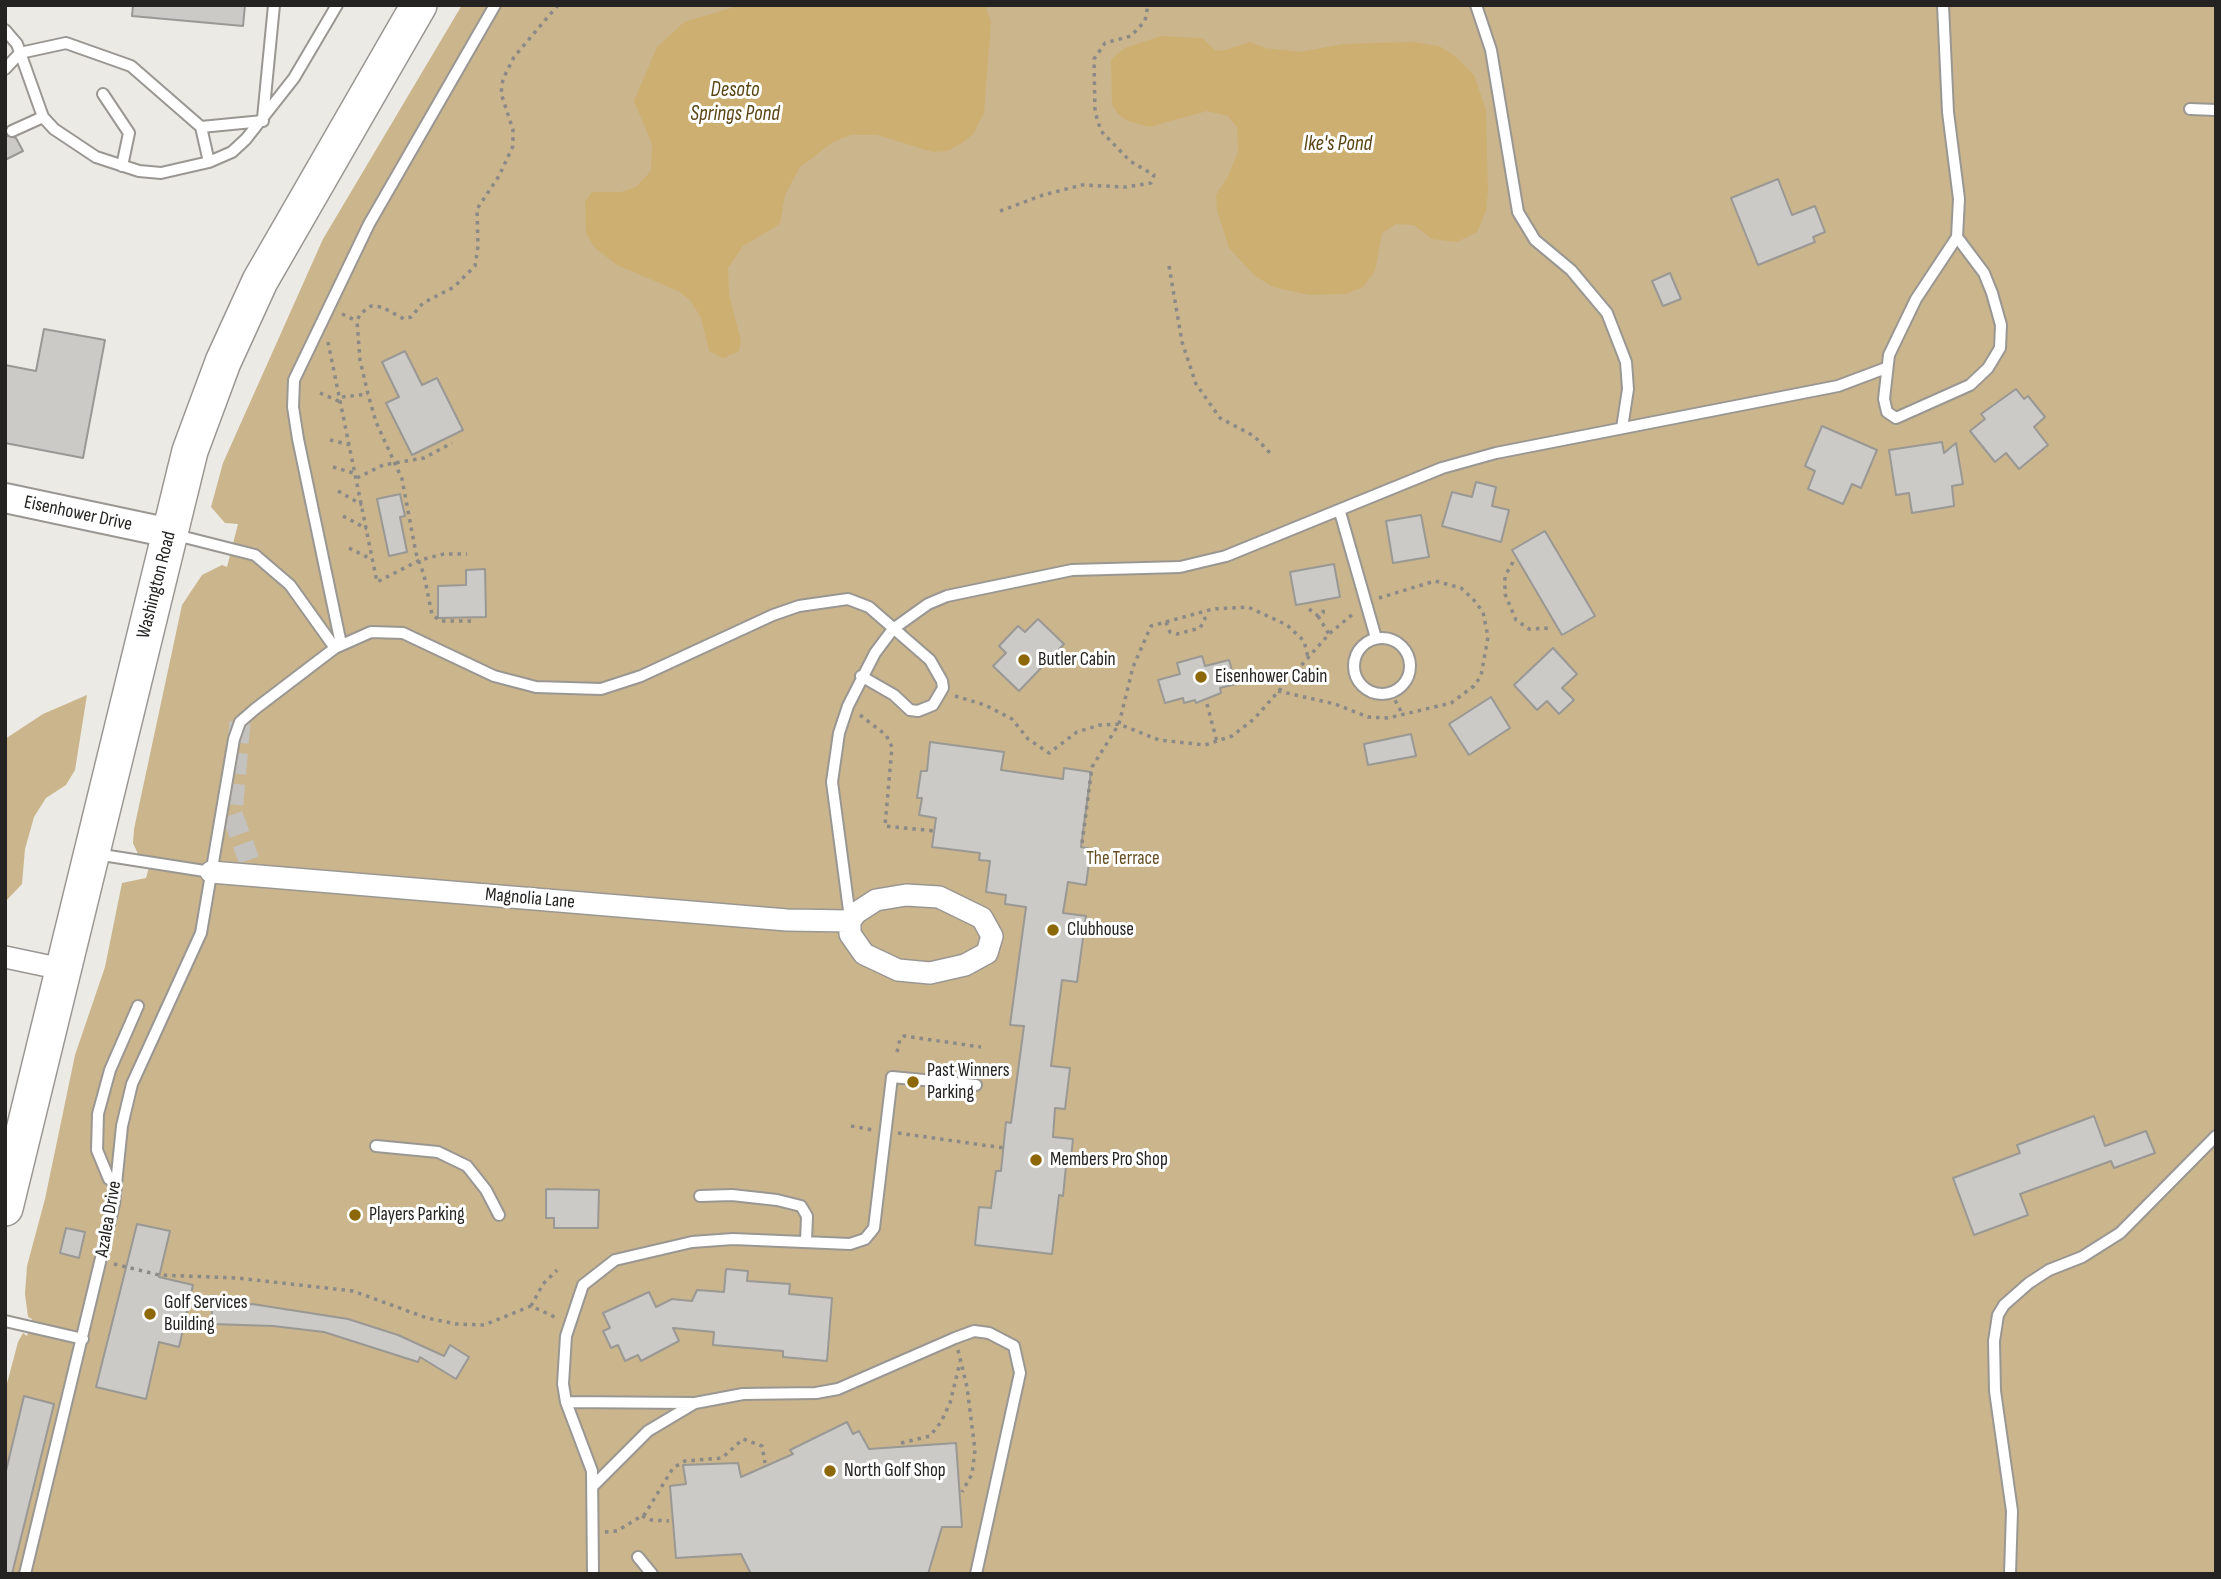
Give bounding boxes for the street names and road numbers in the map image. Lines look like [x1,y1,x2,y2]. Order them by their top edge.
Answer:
street label: Eisenhower Drive [22,491,134,537]
street label: Washington Road [133,529,181,641]
street label: Magnolia Lane [484,884,576,914]
street label: Azalea Drive [91,1179,127,1259]

